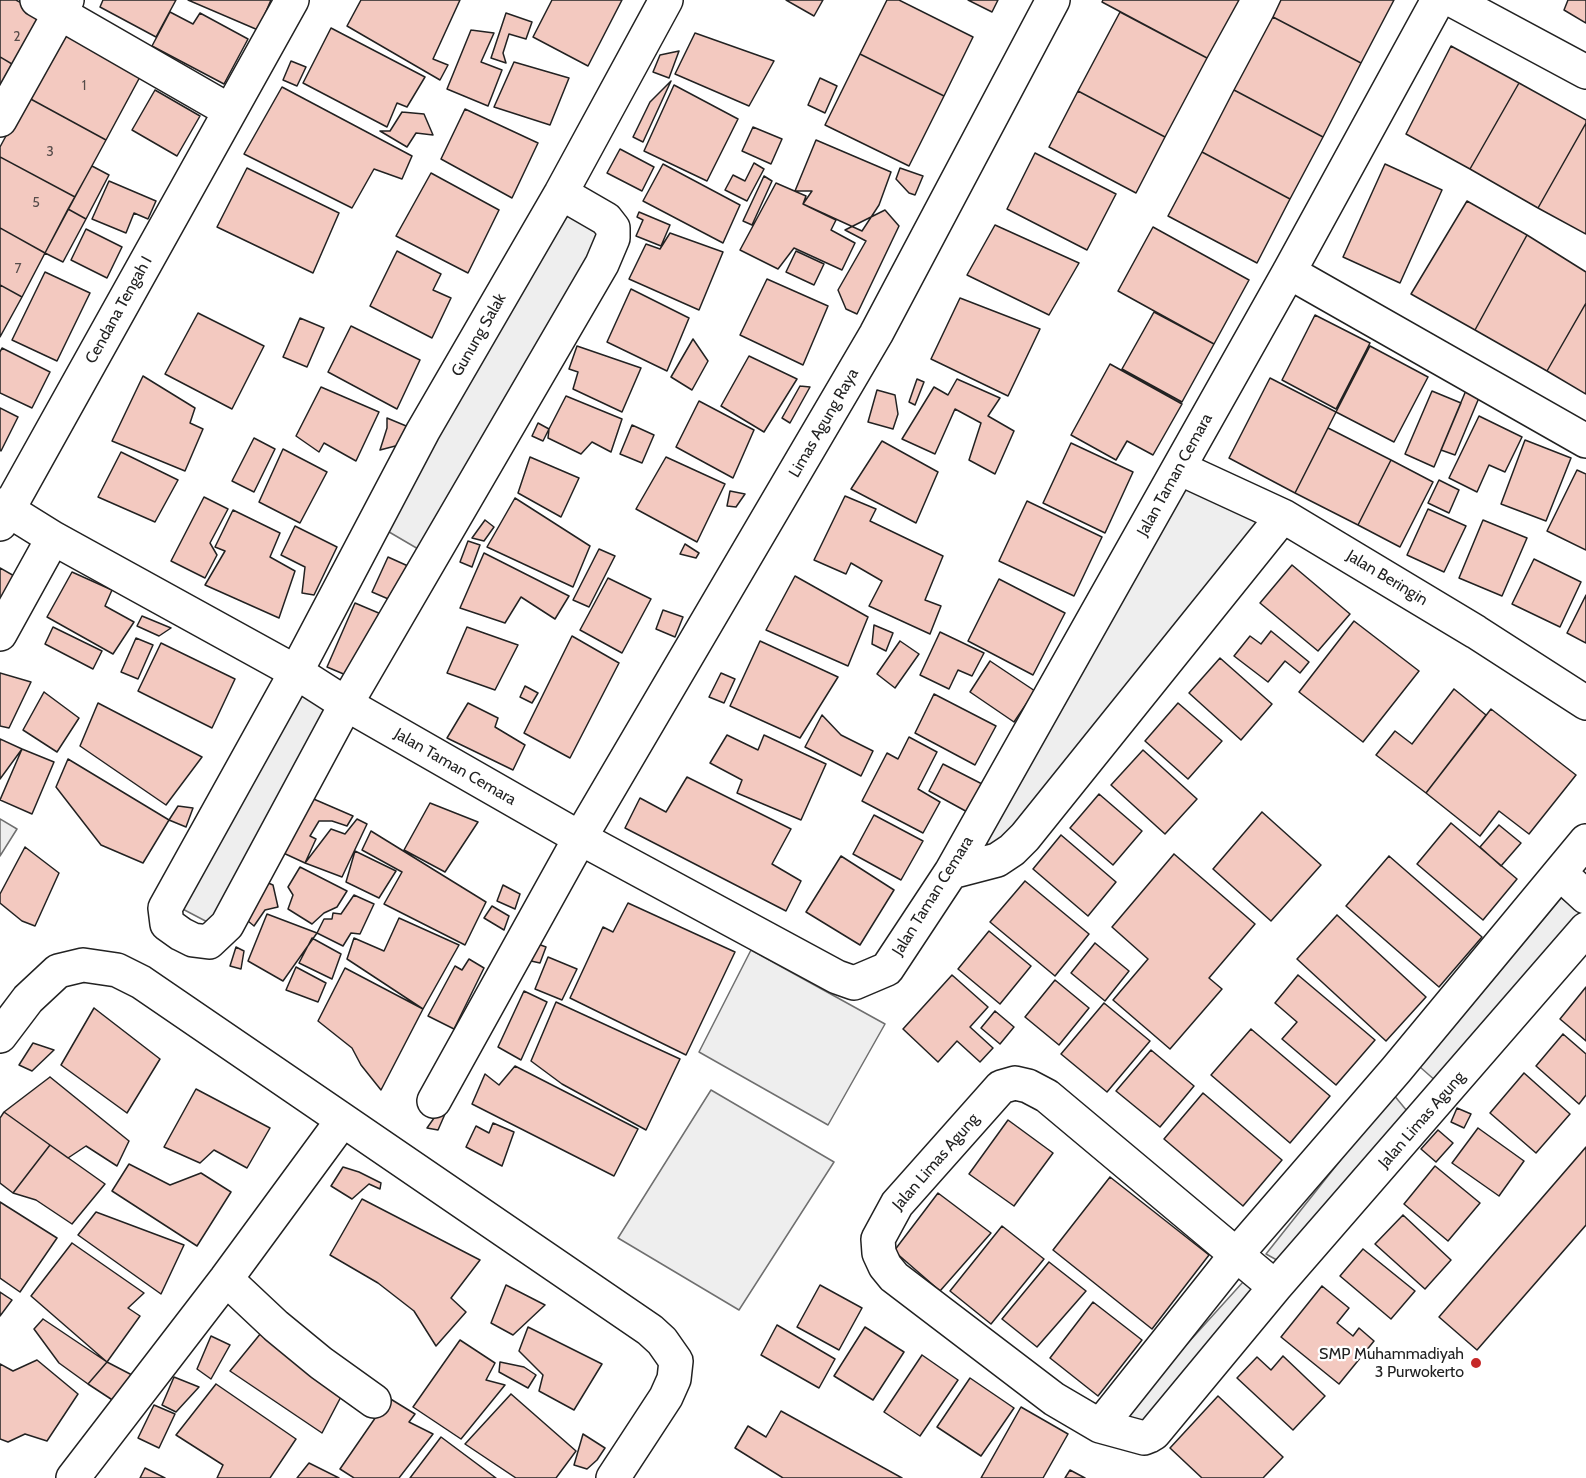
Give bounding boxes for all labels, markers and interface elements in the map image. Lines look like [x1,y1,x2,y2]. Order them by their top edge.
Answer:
house number: 2 [13,29,21,45]
house number: 1 [82,78,86,94]
house number: 3 [46,144,54,160]
house number: 5 [32,195,40,211]
street label: Cendana Tengah I [82,253,156,367]
house number: 7 [14,261,22,277]
street label: Gunung Salak [448,290,510,380]
street label: Limas Agung Raya [785,365,863,481]
street label: Jalan Taman Cemara [1133,410,1217,540]
street label: Jalan Beringin [1343,546,1431,610]
street label: Jalan Taman Cemara [391,724,519,810]
street label: Jalan Taman Cemara [888,833,978,959]
street label: Jalan Limas Agung [1375,1068,1469,1172]
street label: Jalan Limas Agung [889,1110,983,1214]
place label: SMP Muhammadiyah 3 Purwokerto [1319,1344,1464,1382]
marker: SMP Muhammadiyah 3 Purwokerto [1469,1356,1483,1370]

